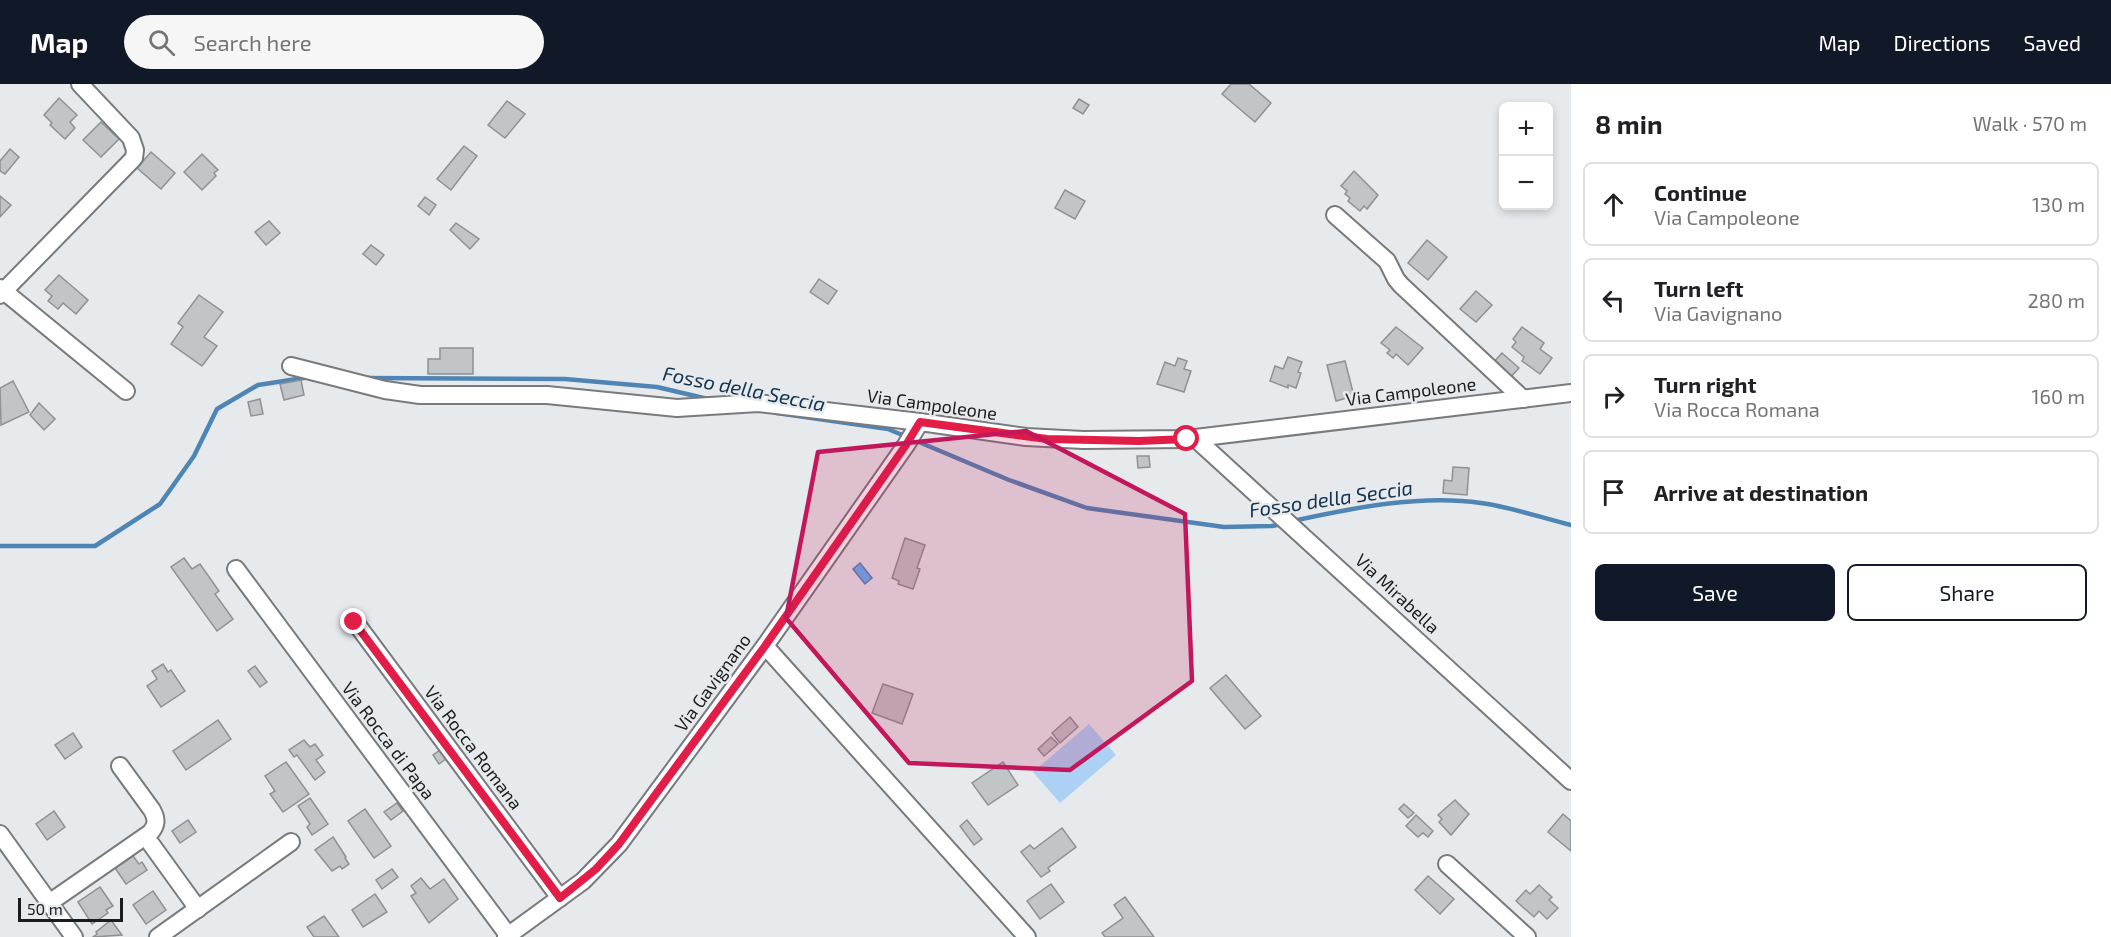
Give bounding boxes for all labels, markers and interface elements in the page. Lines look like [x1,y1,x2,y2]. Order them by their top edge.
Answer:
search box [124,15,544,69]
text: Map [30,25,88,59]
icon: search [145,26,178,59]
text: Search here [193,29,312,55]
text: Map [1818,30,1861,55]
text: Directions [1894,30,1990,55]
text: Saved [2023,30,2081,55]
map controls [1499,102,1553,210]
button: + [1499,102,1553,156]
text: 8 min [1595,108,1663,139]
text: Walk · 570 m [1973,111,2087,135]
button: − [1499,156,1553,210]
text: Continue [1654,179,1747,205]
icon: ahead [1597,188,1630,221]
text: 130 m [2032,192,2085,216]
text: Via Campoleone [1654,205,1800,229]
text: Turn left [1654,275,1743,301]
icon: left [1597,284,1630,317]
text: 280 m [2028,288,2085,312]
text: Via Gavignano [1654,301,1782,325]
water label: Fosso della Seccia [661,360,827,416]
text: Turn right [1654,371,1756,397]
street label: Via Campoleone [1344,372,1477,410]
icon: right [1597,380,1630,413]
street label: Via Campoleone [866,384,999,424]
text: 160 m [2032,384,2085,408]
text: Via Rocca Romana [1654,397,1820,421]
route start [1173,425,1199,451]
water label: Fosso della Seccia [1247,475,1414,521]
icon: arrive [1597,476,1630,509]
text: Arrive at destination [1654,479,1868,505]
street label: Via Mirabella [1351,549,1444,638]
button: Save [1595,564,1835,621]
button: Share [1847,564,2087,621]
route end [340,608,366,634]
street label: Via Gavignano [669,629,755,736]
street label: Via Rocca di Papa [337,677,440,804]
street label: Via Rocca Romana [420,681,527,814]
scale bar [18,895,123,922]
text: 50 m [27,899,63,918]

